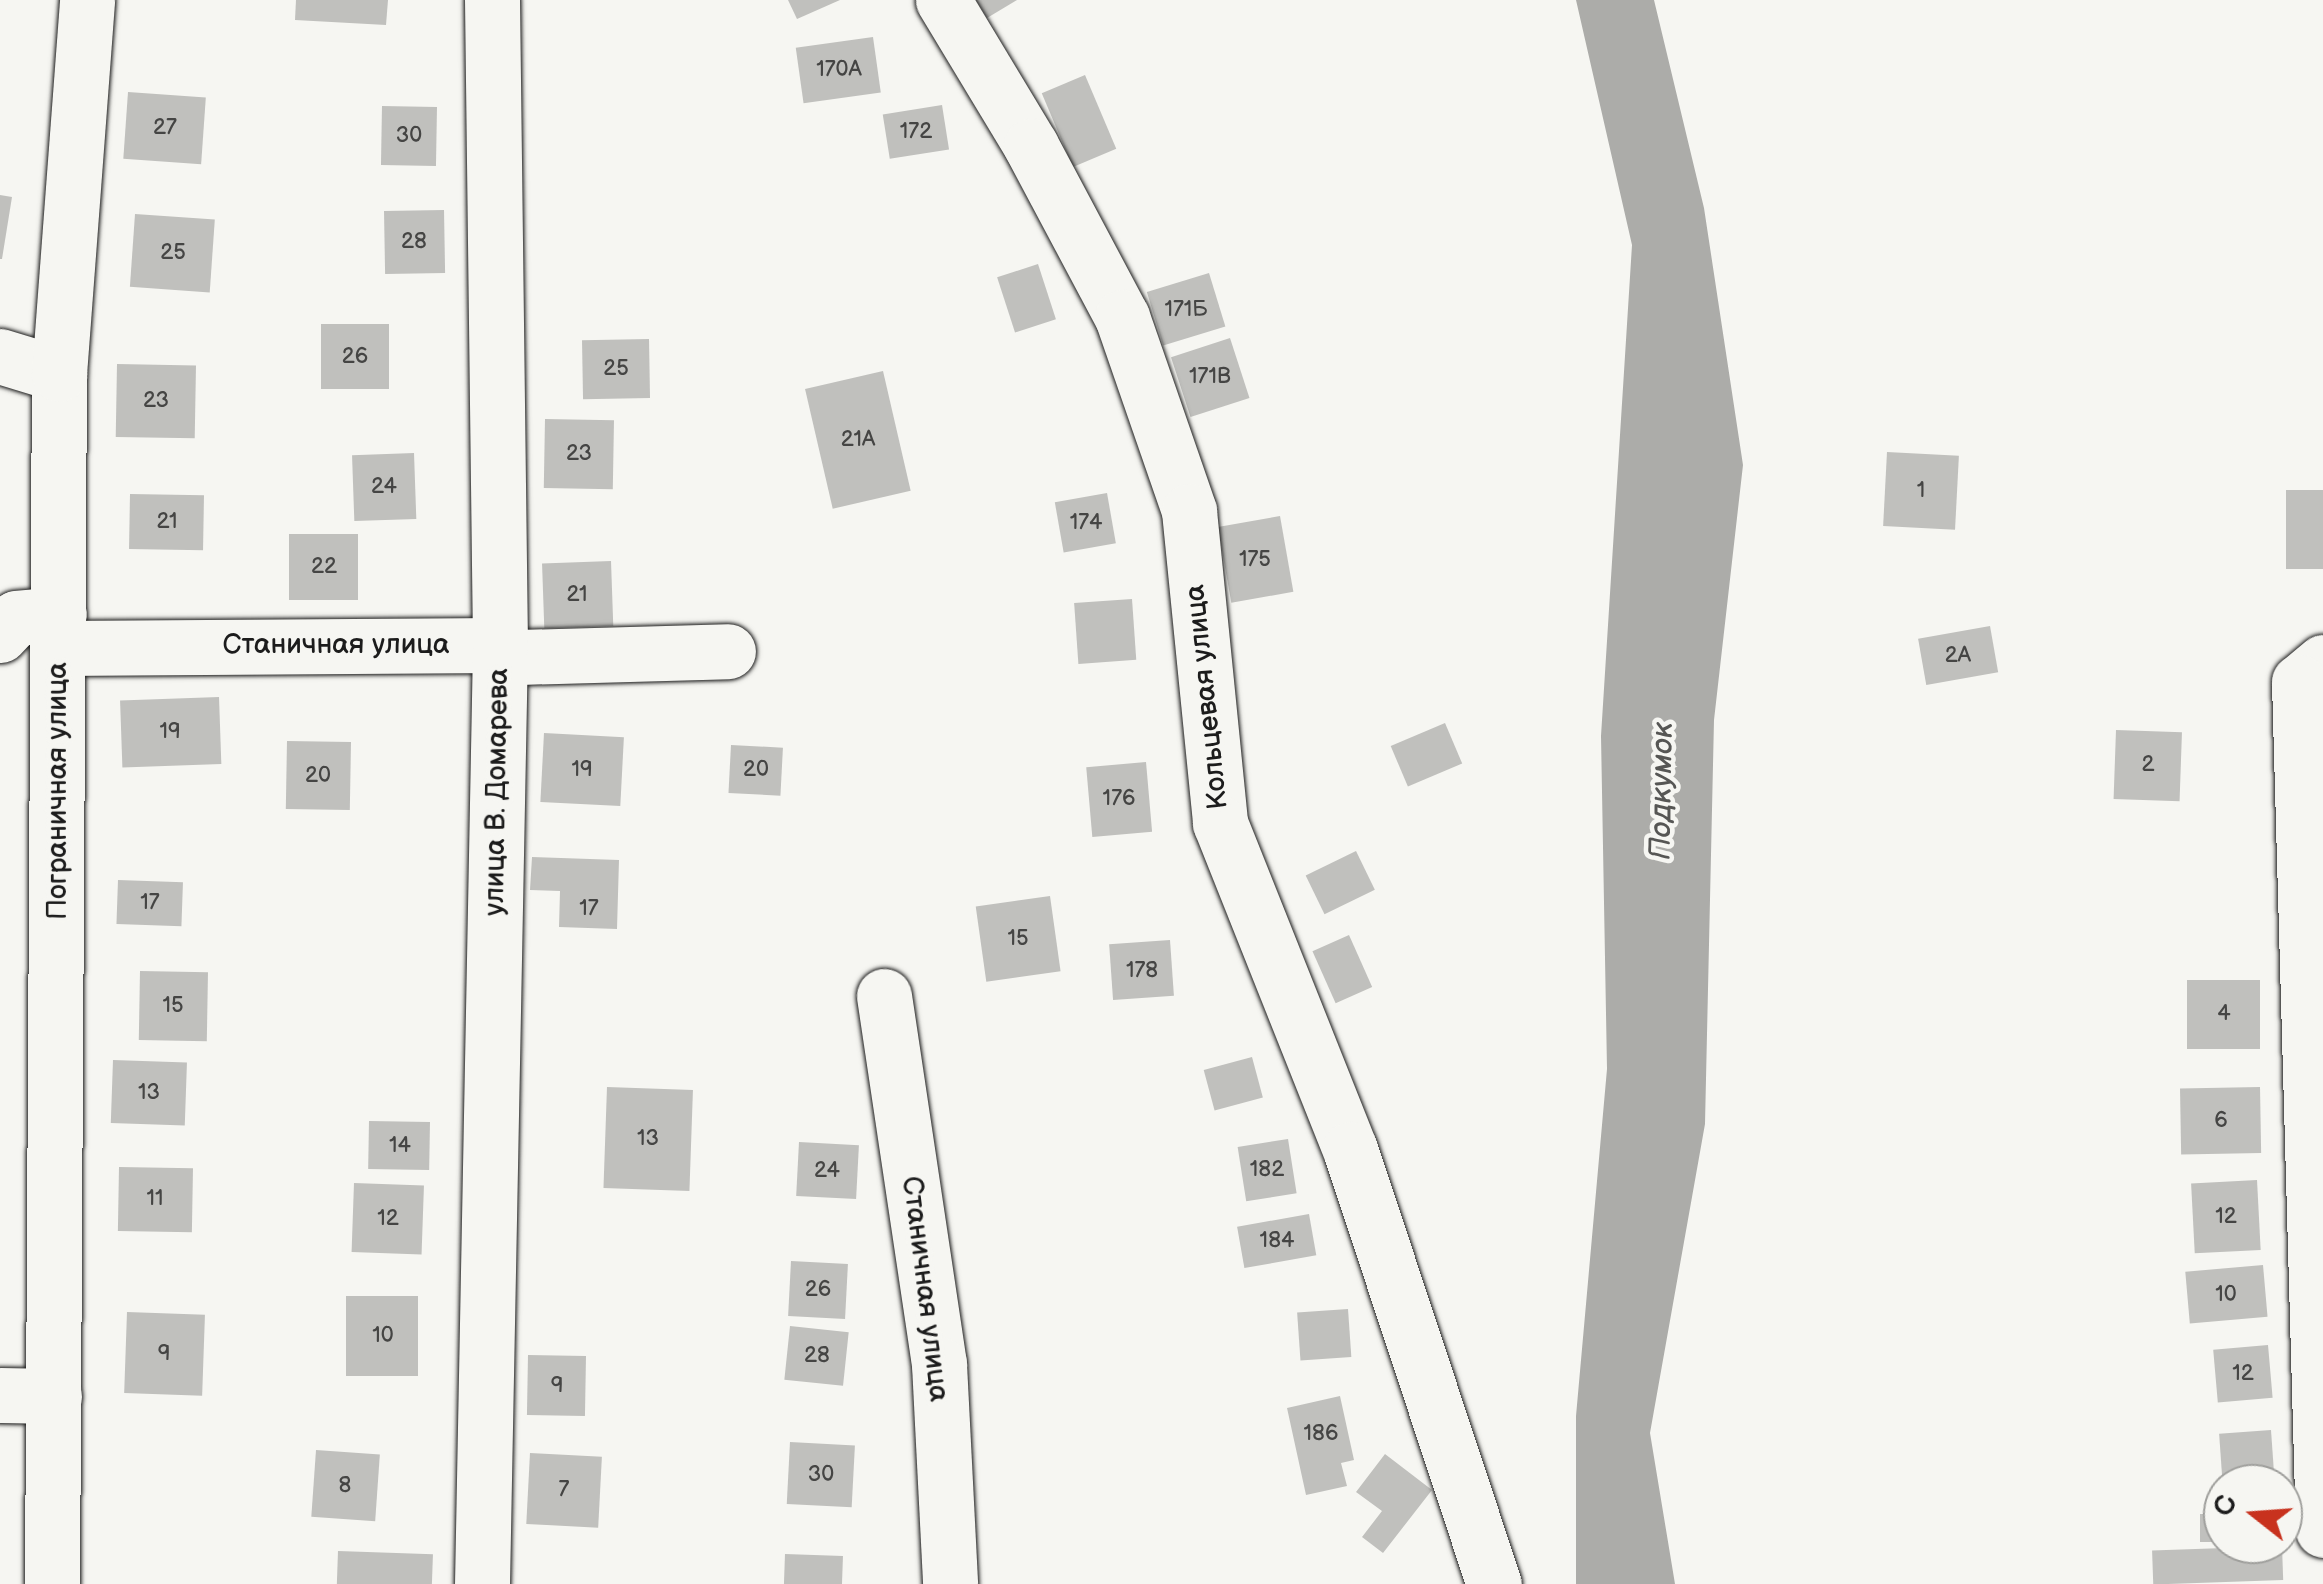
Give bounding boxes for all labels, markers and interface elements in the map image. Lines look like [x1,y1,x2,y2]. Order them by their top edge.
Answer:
house number: 170А [816,57,862,83]
house number: 27 [153,115,177,141]
house number: 172 [900,119,932,145]
house number: 30 [396,123,422,149]
house number: 28 [401,229,427,255]
house number: 25 [160,240,186,266]
house number: 171Б [1164,297,1208,323]
house number: 26 [342,344,368,370]
house number: 25 [603,356,629,382]
house number: 171В [1189,364,1231,390]
house number: 23 [143,388,169,414]
house number: 21А [841,427,875,453]
house number: 23 [566,441,592,467]
house number: 24 [371,474,397,500]
house number: 1 [1917,478,1925,504]
house number: 21 [156,509,178,535]
house number: 174 [1070,510,1102,536]
house number: 175 [1239,547,1271,573]
house number: 22 [311,554,337,580]
house number: 21 [566,582,588,608]
street label: Кольцевая улица [1178,583,1236,811]
street label: Станичная улица [223,628,449,662]
house number: 2А [1945,643,1971,669]
street label: Пограничная улица [41,662,75,920]
street label: улица В. Домарева [478,668,516,916]
house number: 19 [159,719,181,745]
water label: Подкумок [1643,722,1681,860]
house number: 2 [2142,752,2154,778]
house number: 19 [571,757,593,783]
house number: 20 [743,757,769,783]
house number: 20 [305,763,331,789]
house number: 176 [1103,786,1135,812]
house number: 17 [140,890,160,916]
house number: 17 [579,896,599,922]
house number: 15 [1007,926,1029,952]
house number: 178 [1126,958,1158,984]
house number: 15 [162,993,184,1019]
house number: 4 [2217,1001,2231,1027]
house number: 13 [138,1080,160,1106]
house number: 6 [2214,1108,2228,1134]
house number: 13 [637,1126,659,1152]
house number: 14 [389,1133,411,1159]
house number: 182 [1250,1157,1284,1183]
house number: 24 [814,1158,840,1184]
street label: Станичная улица [895,1174,955,1404]
house number: 11 [146,1186,164,1212]
house number: 12 [2215,1204,2237,1230]
house number: 12 [377,1206,399,1232]
house number: 184 [1260,1228,1294,1254]
house number: 26 [805,1277,831,1303]
house number: 10 [2215,1282,2237,1308]
house number: 10 [372,1323,394,1349]
house number: 9 [158,1341,170,1367]
house number: 28 [804,1343,830,1369]
house number: 12 [2232,1361,2254,1387]
house number: 9 [551,1373,563,1399]
house number: 186 [1304,1421,1338,1447]
house number: 30 [808,1462,834,1488]
north arrow [2203,1464,2303,1564]
house number: 8 [339,1473,351,1499]
house number: 7 [559,1477,569,1503]
text: С [2207,1492,2244,1520]

